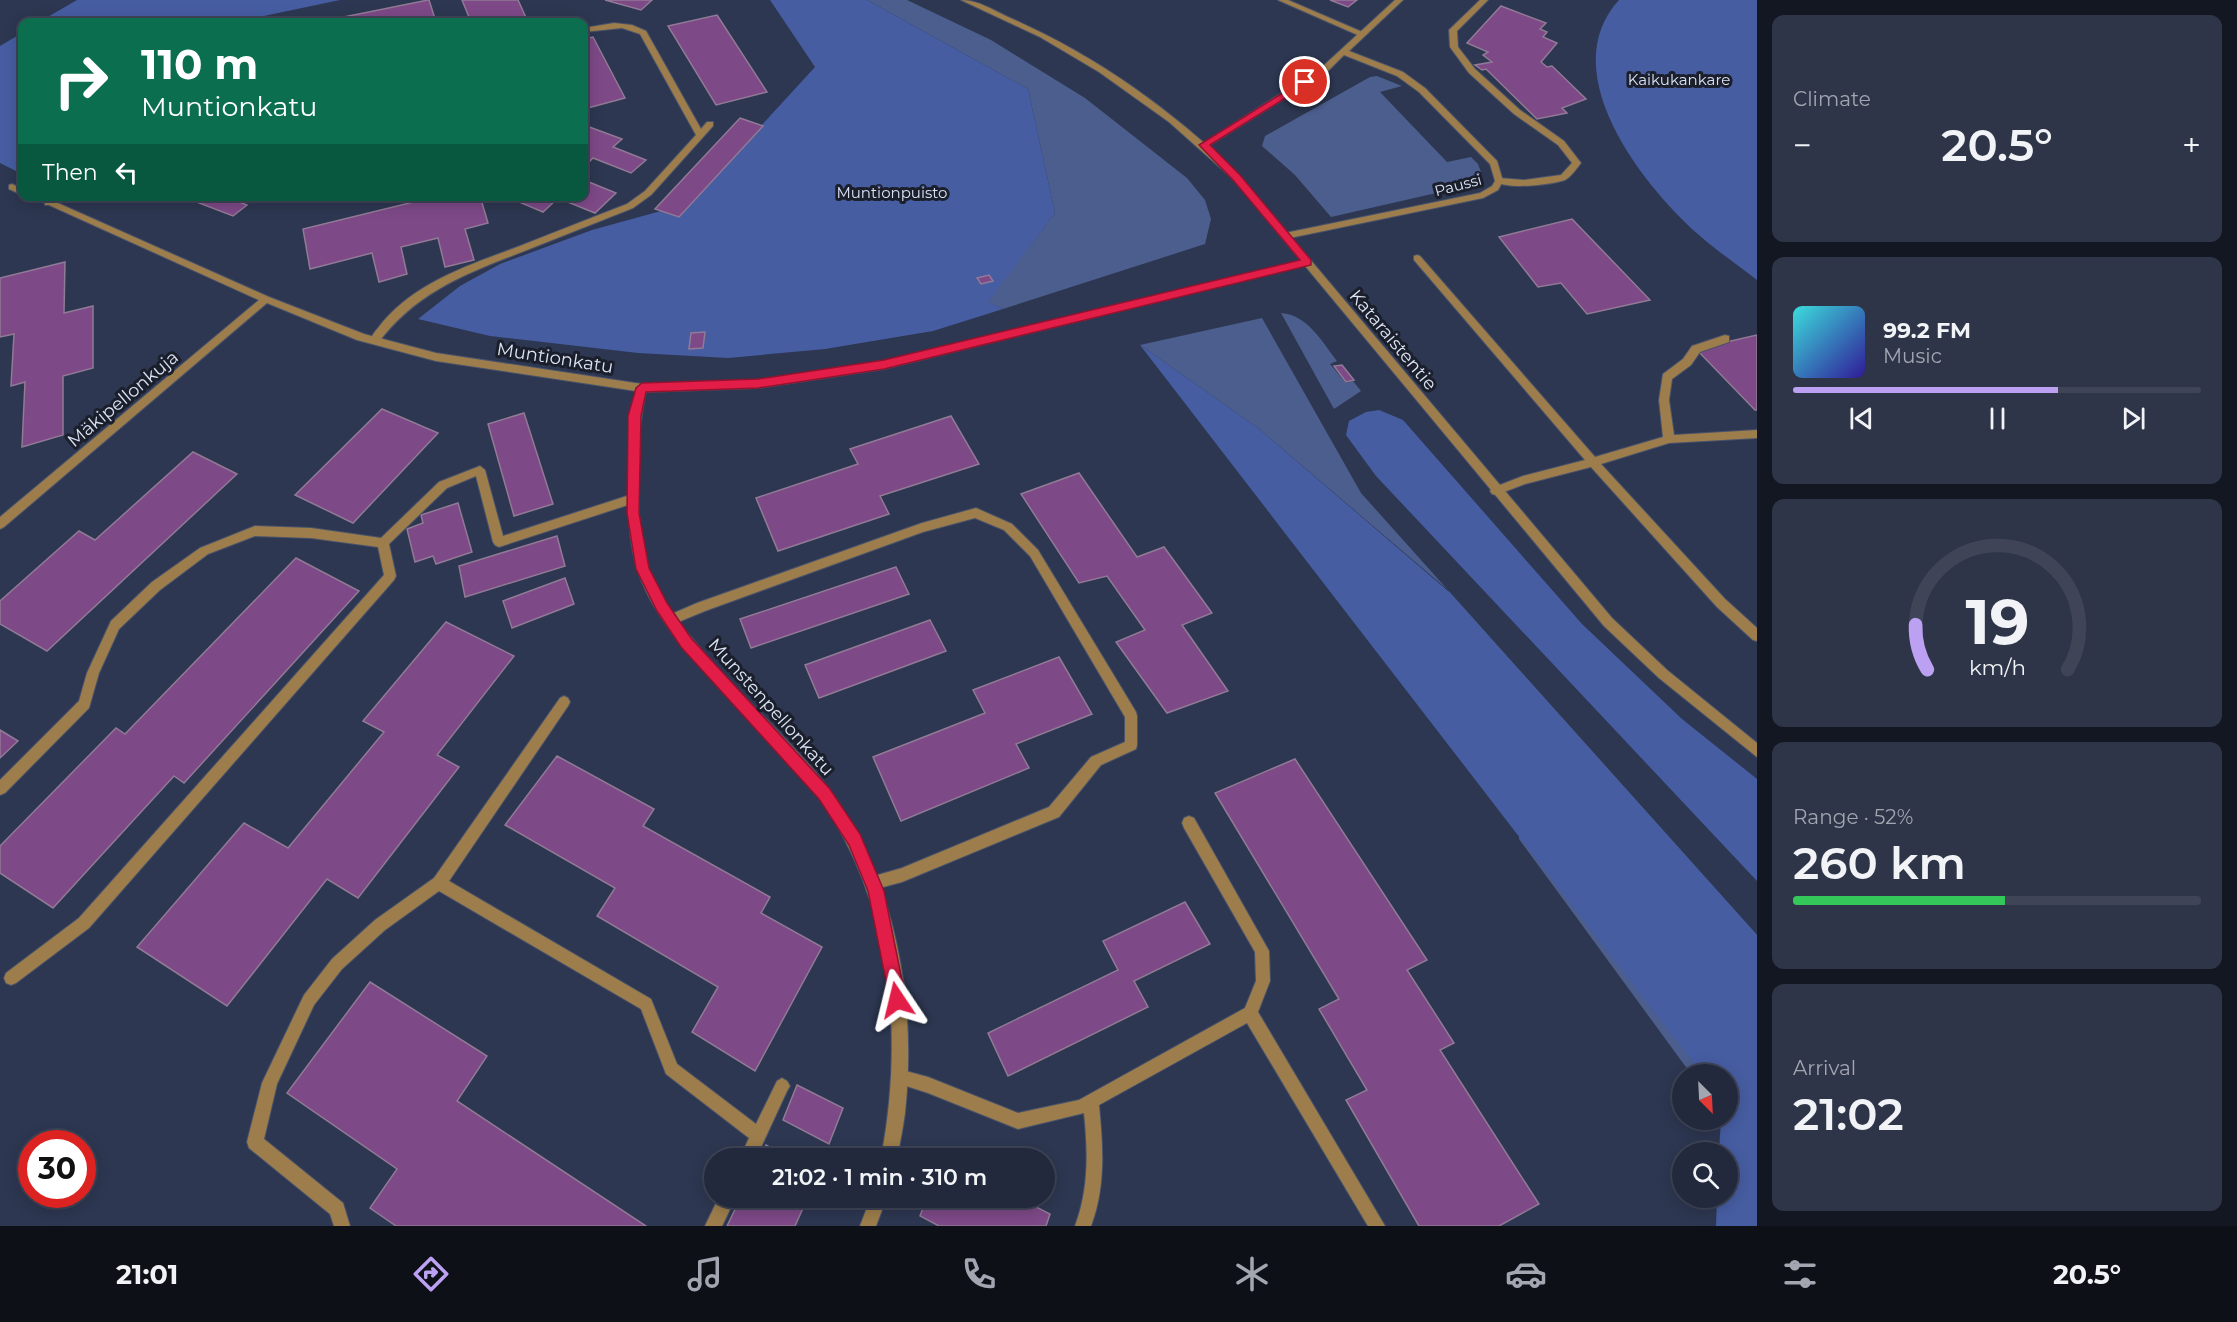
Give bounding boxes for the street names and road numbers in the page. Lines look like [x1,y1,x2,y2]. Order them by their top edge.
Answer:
street label: Paussi [1432,170,1484,200]
street label: Kataraistentie [1345,285,1442,395]
street label: Muntionkatu [495,338,615,378]
street label: Mäkipellonkuja [63,346,183,452]
street label: Munstenpellonkatu [704,634,838,780]

